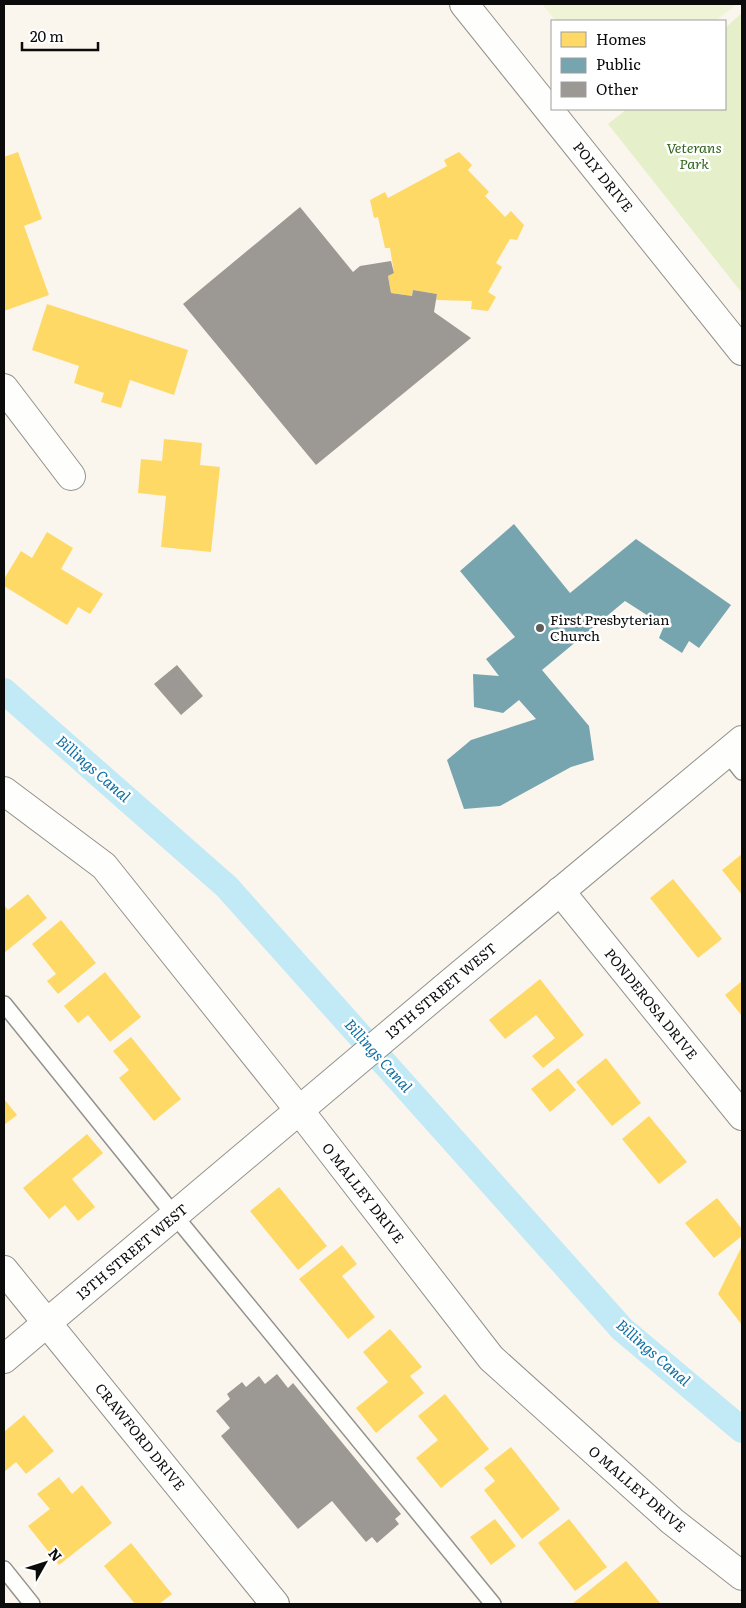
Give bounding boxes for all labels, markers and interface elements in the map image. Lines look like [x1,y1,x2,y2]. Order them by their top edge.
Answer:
scale bar [22,20,99,52]
legend [551,20,726,110]
text: 20 m [30,24,64,47]
text: Homes [596,27,646,50]
text: Public [596,52,641,75]
text: Other [596,77,638,100]
street label: POLY DRIVE [569,137,638,216]
park label: Veterans Park [666,137,722,173]
place label: First Presbyterian Church [550,609,670,645]
marker: First Presbyterian Church [534,622,546,634]
water label: Billings Canal [52,729,137,807]
street label: 13TH STREET WEST [380,938,500,1043]
street label: PONDEROSA DRIVE [601,944,703,1063]
water label: Billings Canal [340,1013,419,1098]
street label: O MALLEY DRIVE [318,1138,410,1247]
street label: 13TH STREET WEST [71,1199,191,1304]
water label: Billings Canal [612,1313,697,1391]
street label: CRAWFORD DRIVE [91,1378,190,1494]
street label: O MALLEY DRIVE [585,1440,691,1536]
north arrow [20,1538,70,1588]
text: N [44,1543,68,1565]

